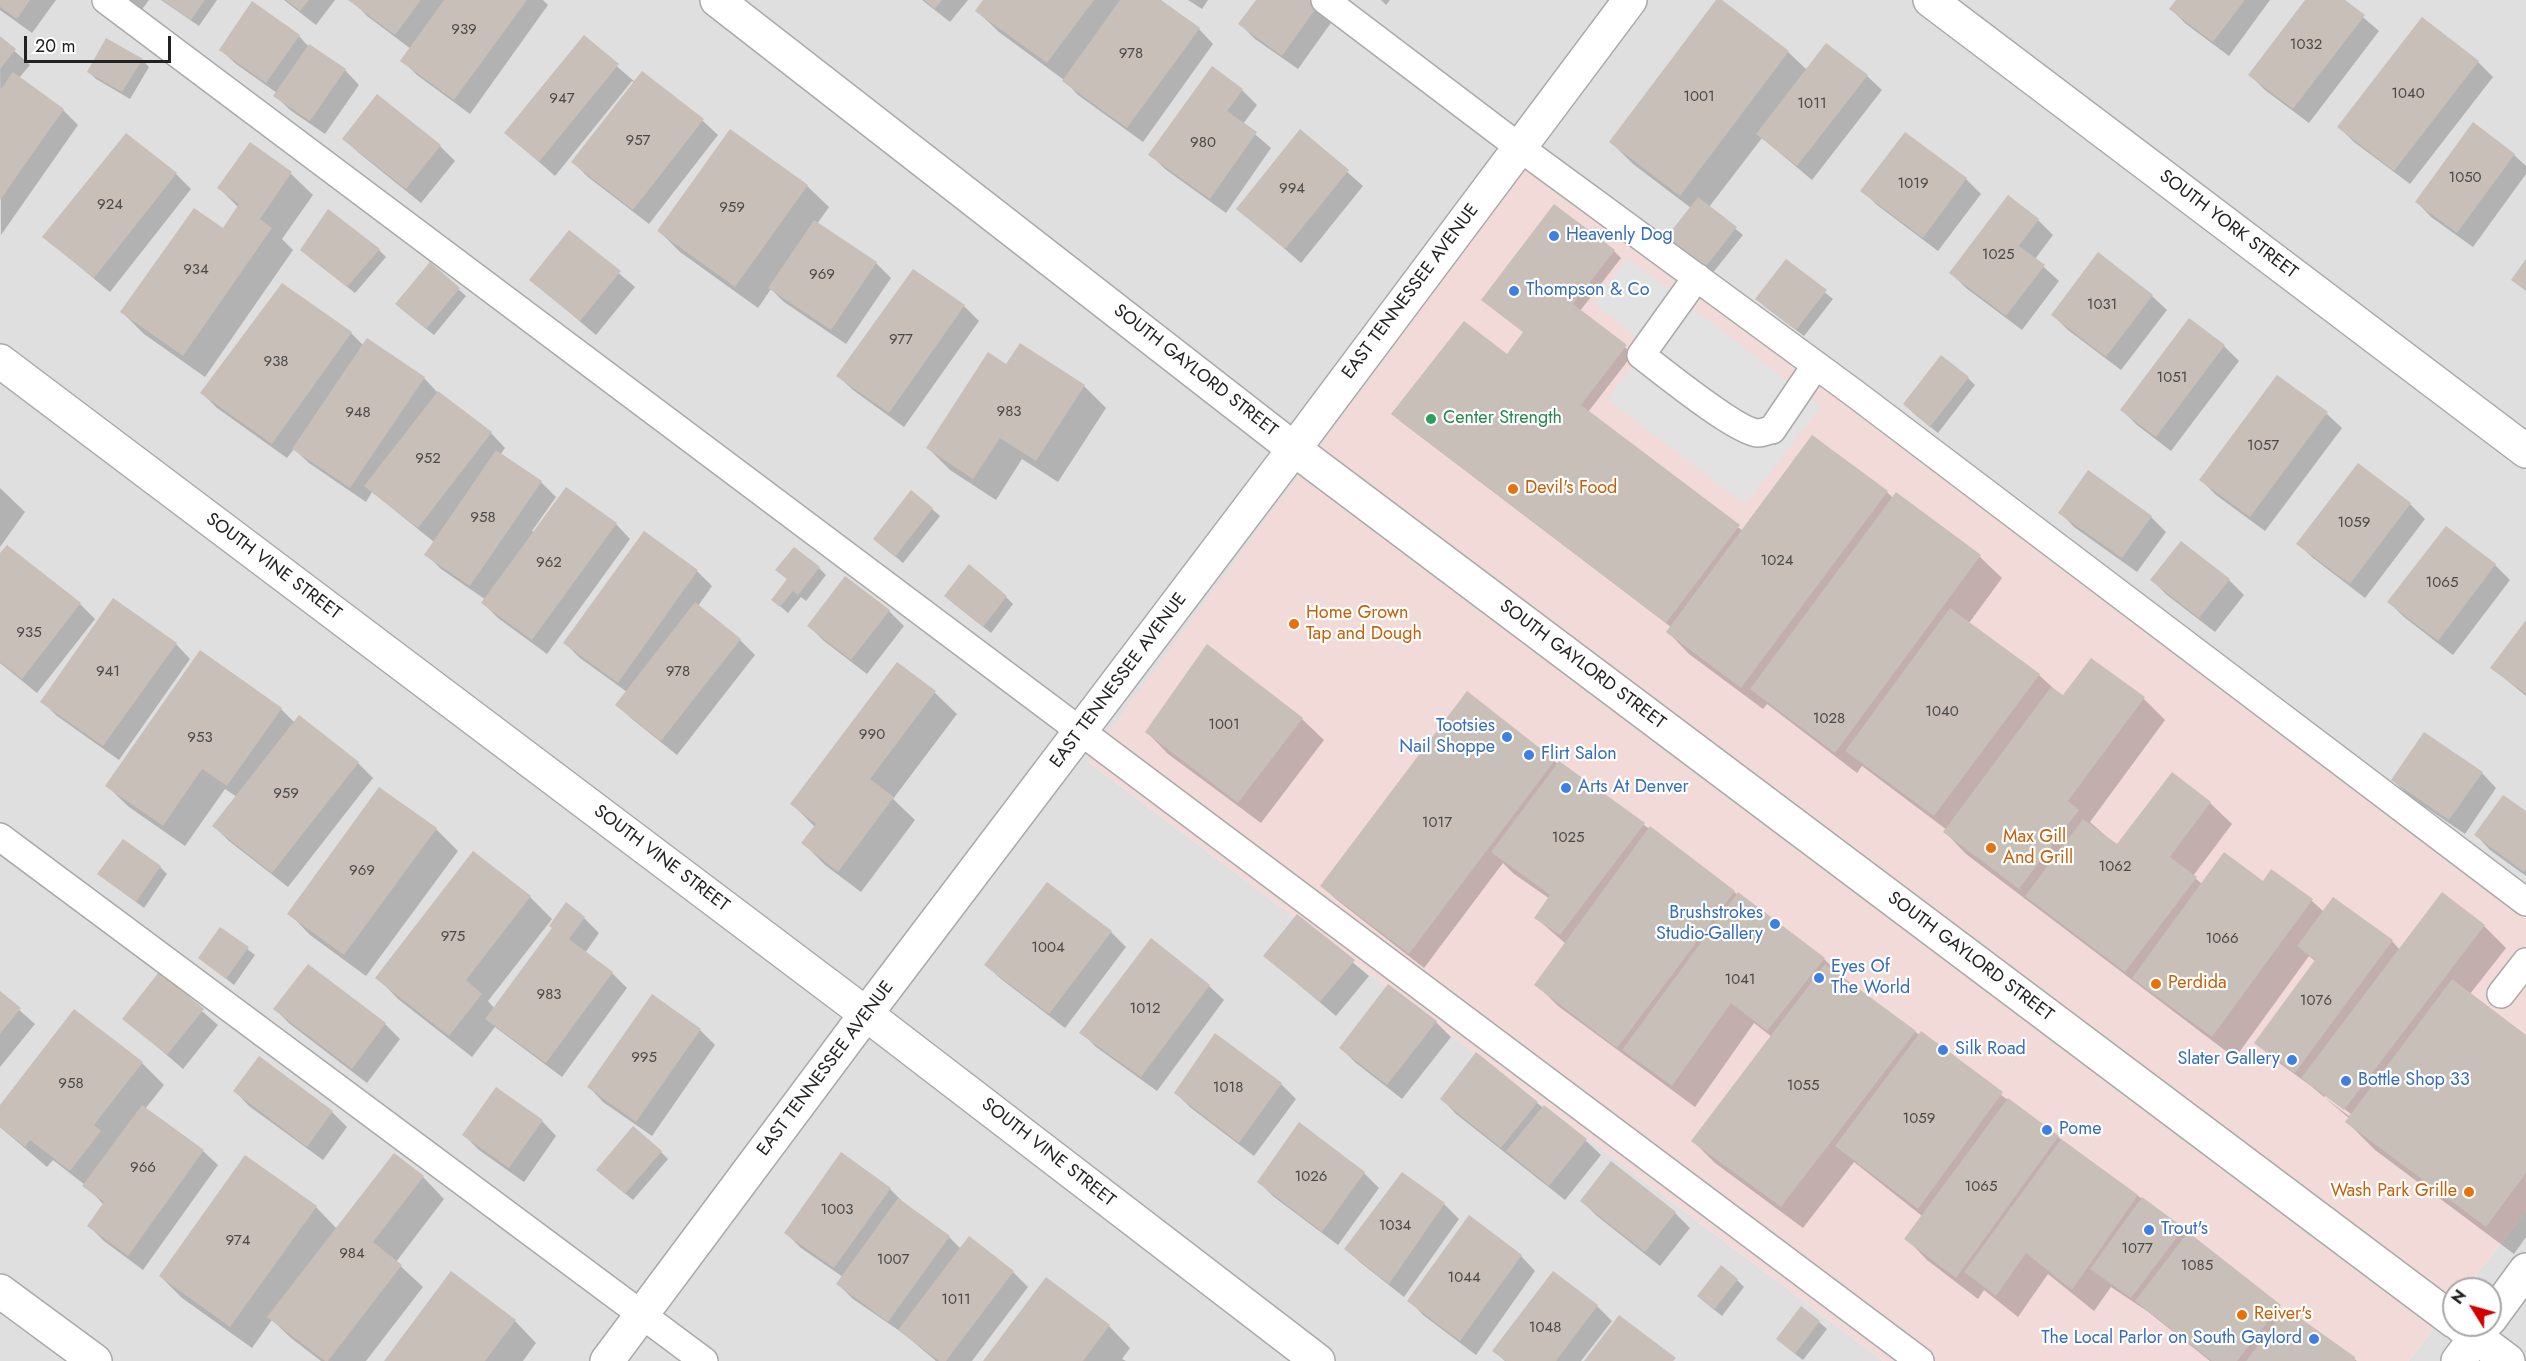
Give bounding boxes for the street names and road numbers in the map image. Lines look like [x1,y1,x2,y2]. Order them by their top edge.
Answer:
street label: SOUTH YORK STREET [2155,166,2301,284]
street label: EAST TENNESSEE AVENUE [1338,200,1484,384]
street label: SOUTH GAYLORD STREET [1109,300,1281,442]
street label: SOUTH VINE STREET [201,509,345,625]
street label: EAST TENNESSEE AVENUE [1046,589,1192,773]
street label: SOUTH GAYLORD STREET [1495,596,1669,734]
street label: SOUTH VINE STREET [589,801,733,917]
street label: SOUTH GAYLORD STREET [1883,888,2057,1026]
street label: EAST TENNESSEE AVENUE [753,977,899,1161]
street label: SOUTH VINE STREET [977,1094,1119,1212]

